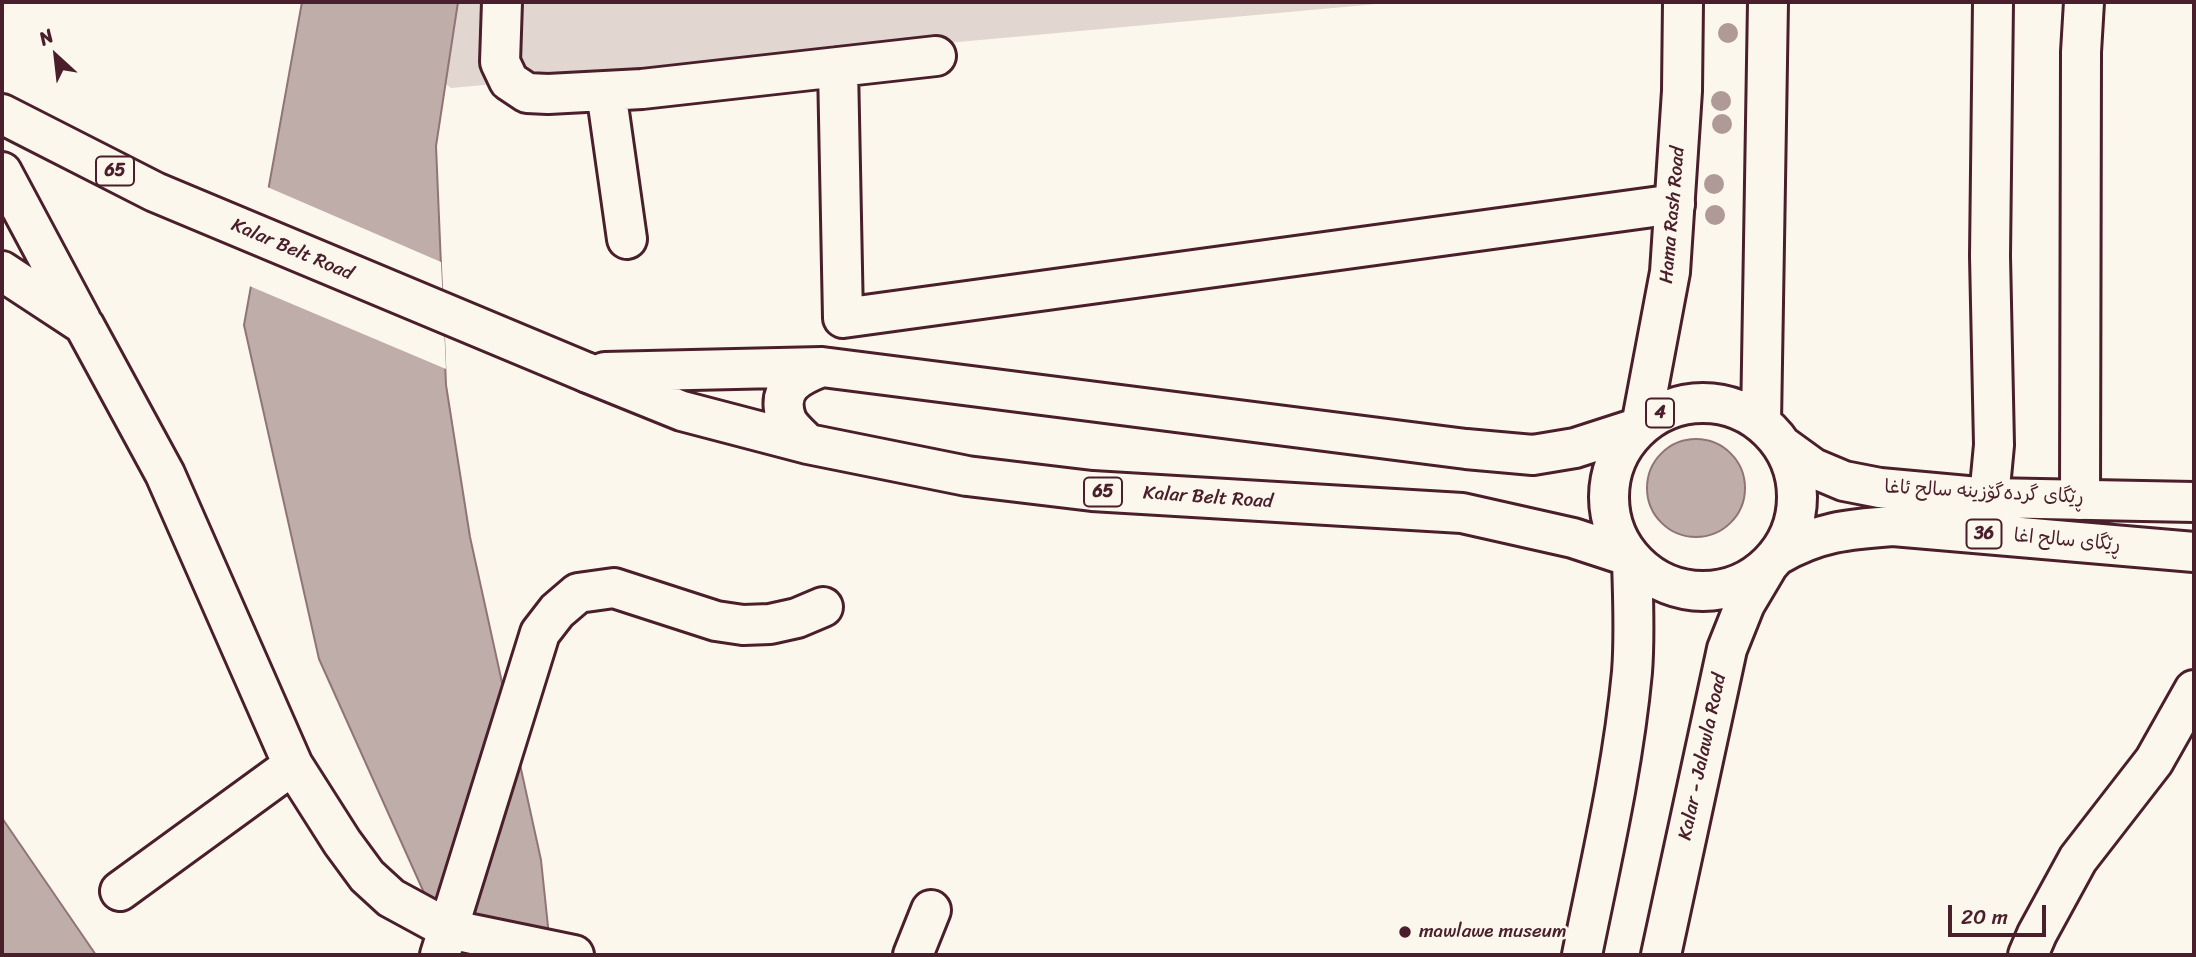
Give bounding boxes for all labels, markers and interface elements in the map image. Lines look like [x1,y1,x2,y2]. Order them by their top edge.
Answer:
text: N [33,19,60,55]
north arrow [21,21,91,91]
street label: Hama Rash Road [1656,146,1690,284]
road number: 65 [96,156,134,186]
street label: Kalar Belt Road [228,214,356,286]
road number: 4 [1646,398,1674,428]
street label: ڕێگای گردەگۆزینە سالح ئاغا [1884,476,2084,510]
road number: 65 [1084,478,1122,506]
street label: Kalar Belt Road [1142,482,1274,514]
road number: 36 [1966,520,2002,548]
street label: ڕێگای سالح اغا [2013,525,2121,557]
street label: Kalar - Jalawla Road [1674,672,1732,842]
scale bar [1951,890,2049,934]
text: 20 m [1961,898,2008,936]
place label: mawlawe museum [1419,921,1566,943]
marker: mawlawe museum [1397,924,1413,940]

